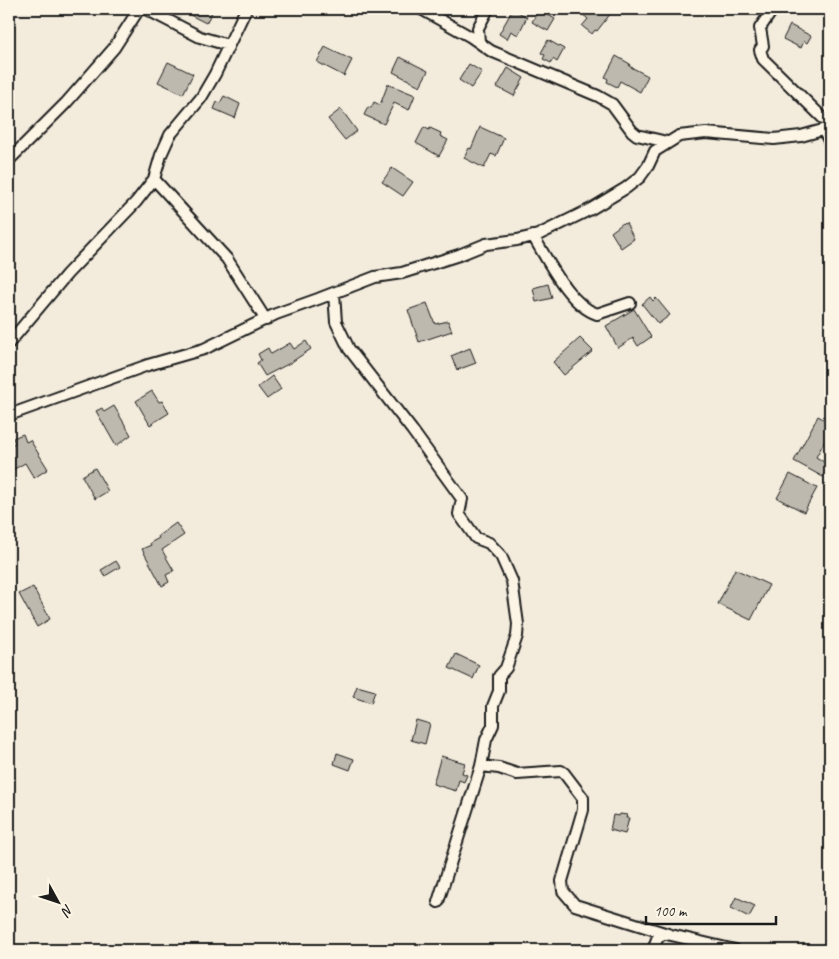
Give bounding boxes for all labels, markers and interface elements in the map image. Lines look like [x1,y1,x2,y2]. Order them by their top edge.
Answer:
north arrow [32,876,82,926]
scale bar [646,894,776,926]
text: N [57,901,77,921]
text: 100 m [654,902,688,921]

